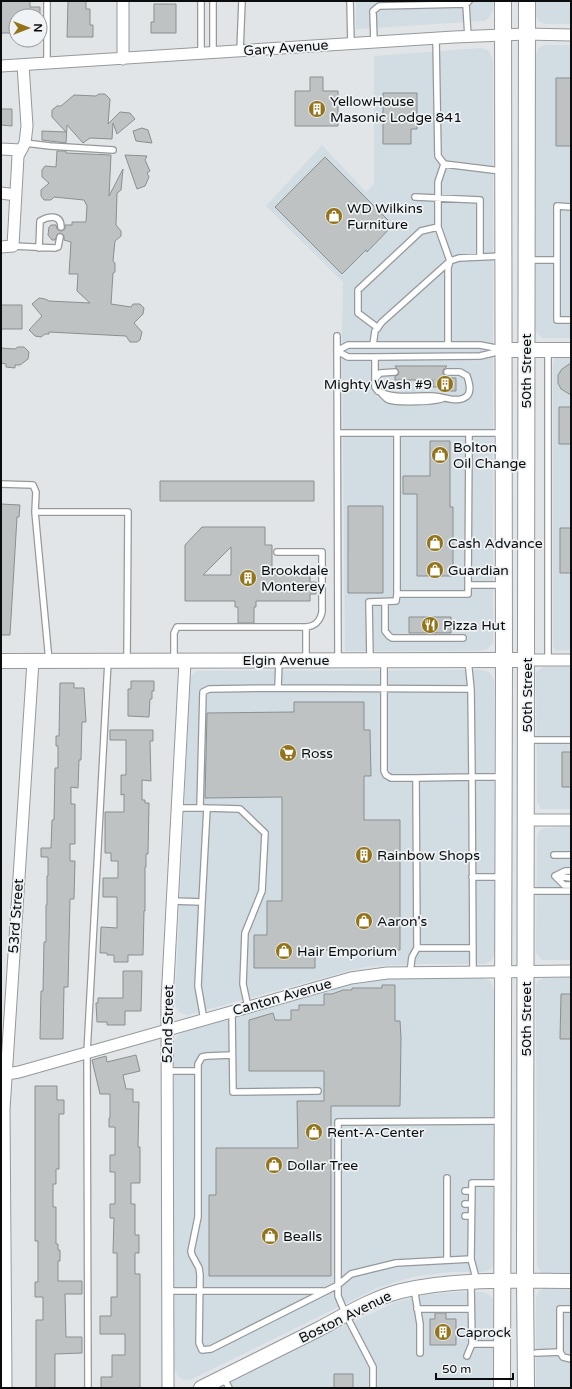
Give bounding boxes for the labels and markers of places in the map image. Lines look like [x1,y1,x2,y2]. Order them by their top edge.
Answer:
place label: YellowHouse Masonic Lodge 841 [330,93,462,126]
building icon: YellowHouse Masonic Lodge 841 [307,99,327,119]
place label: WD Wilkins Furniture [347,200,423,233]
shop icon: WD Wilkins Furniture [324,206,344,226]
building icon: Mighty Wash #9 [435,374,455,394]
place label: Mighty Wash #9 [324,376,432,393]
place label: Bolton Oil Change [453,439,526,472]
shop icon: Bolton Oil Change [430,445,450,465]
shop icon: Cash Advance [425,533,445,553]
place label: Cash Advance [448,535,543,552]
shop icon: Guardian [425,560,445,580]
place label: Brookdale Monterey [261,562,328,595]
place label: Guardian [448,562,509,579]
building icon: Brookdale Monterey [238,568,258,588]
restaurant icon: Pizza Hut [420,615,440,635]
place label: Pizza Hut [443,617,506,634]
supermarket icon: Ross [278,743,298,763]
place label: Ross [301,745,333,762]
building icon: Rainbow Shops [354,845,374,865]
place label: Rainbow Shops [377,847,480,864]
shop icon: Aaron's [354,911,374,931]
place label: Aaron's [377,913,428,930]
shop icon: Hair Emporium [274,941,294,961]
place label: Hair Emporium [297,943,397,960]
shop icon: Rent-A-Center [304,1122,324,1142]
place label: Rent-A-Center [327,1124,425,1141]
shop icon: Dollar Tree [264,1155,284,1175]
place label: Dollar Tree [287,1157,358,1174]
shop icon: Bealls [260,1226,280,1246]
place label: Bealls [283,1228,322,1245]
building icon: Caprock [433,1322,453,1342]
place label: Caprock [456,1324,512,1341]

